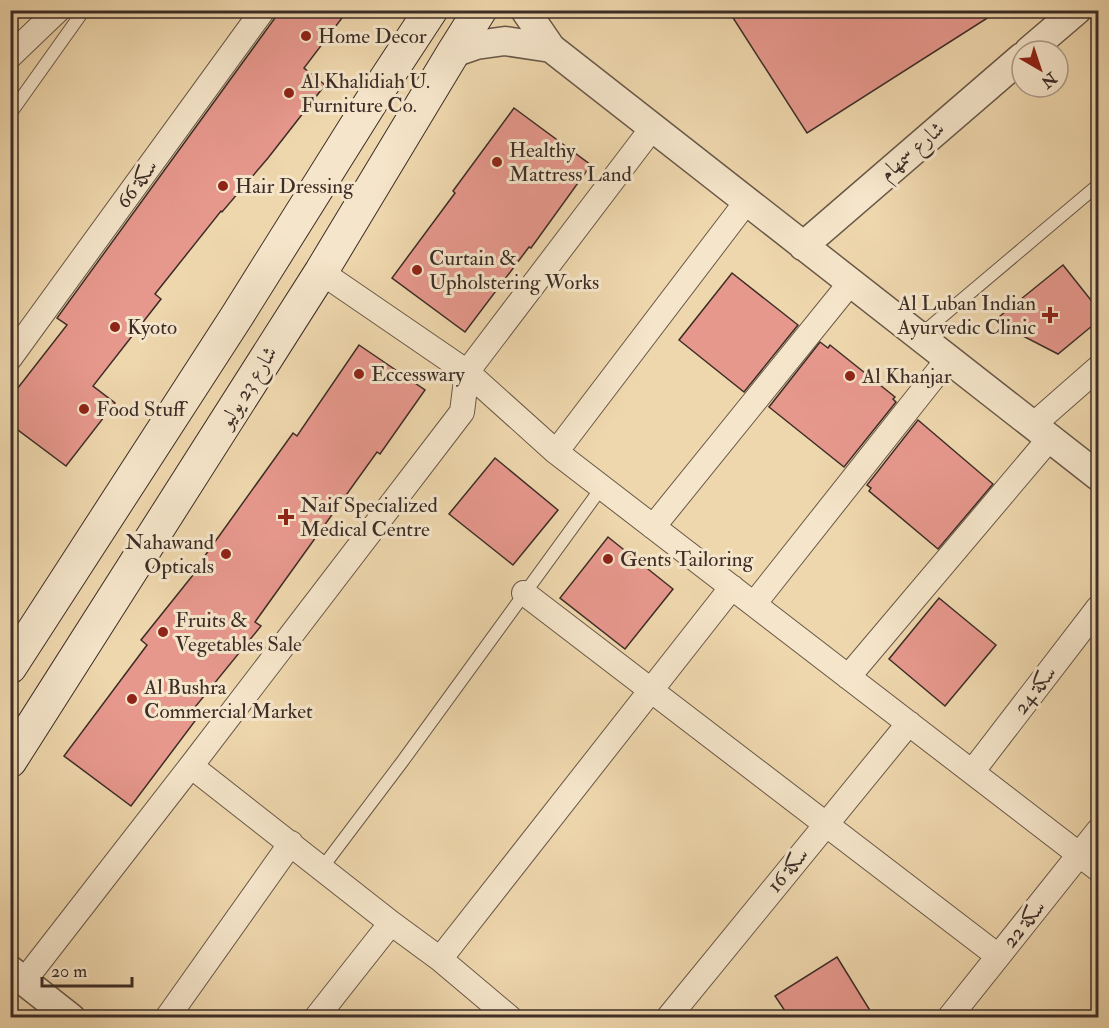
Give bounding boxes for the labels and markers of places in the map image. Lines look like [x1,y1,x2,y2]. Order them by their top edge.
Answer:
place label: Home Decor [318,23,427,50]
marker: Home Decor [299,29,313,43]
place label: Al Khalidiah U. Furniture Co. [300,68,430,119]
marker: Al Khalidiah U. Furniture Co. [282,86,296,100]
place label: Healthy Mattress Land [509,137,632,188]
marker: Healthy Mattress Land [490,155,504,169]
place label: Hair Dressing [235,173,354,200]
marker: Hair Dressing [216,179,230,193]
place label: Curtain & Upholstering Works [429,245,599,296]
marker: Curtain & Upholstering Works [410,263,424,277]
place label: Al Luban Indian Ayurvedic Clinic [896,290,1037,341]
marker: Al Luban Indian Ayurvedic Clinic [1041,306,1059,324]
place label: Kyoto [127,314,177,341]
marker: Kyoto [108,320,122,334]
place label: Eccesswary [371,361,466,388]
place label: Al Khanjar [861,363,952,390]
marker: Eccesswary [352,367,366,381]
marker: Al Khanjar [843,369,857,383]
place label: Food Stuff [96,396,189,423]
marker: Food Stuff [77,402,91,416]
place label: Naif Specialized Medical Centre [300,492,438,543]
marker: Naif Specialized Medical Centre [277,508,295,526]
place label: Nahawand Opticals [125,529,215,580]
place label: Gents Tailoring [620,546,754,573]
marker: Nahawand Opticals [219,547,233,561]
marker: Gents Tailoring [601,552,615,566]
place label: Fruits & Vegetables Sale [175,607,302,658]
marker: Fruits & Vegetables Sale [156,625,170,639]
place label: Al Bushra Commercial Market [143,674,313,725]
marker: Al Bushra Commercial Market [125,692,139,706]

